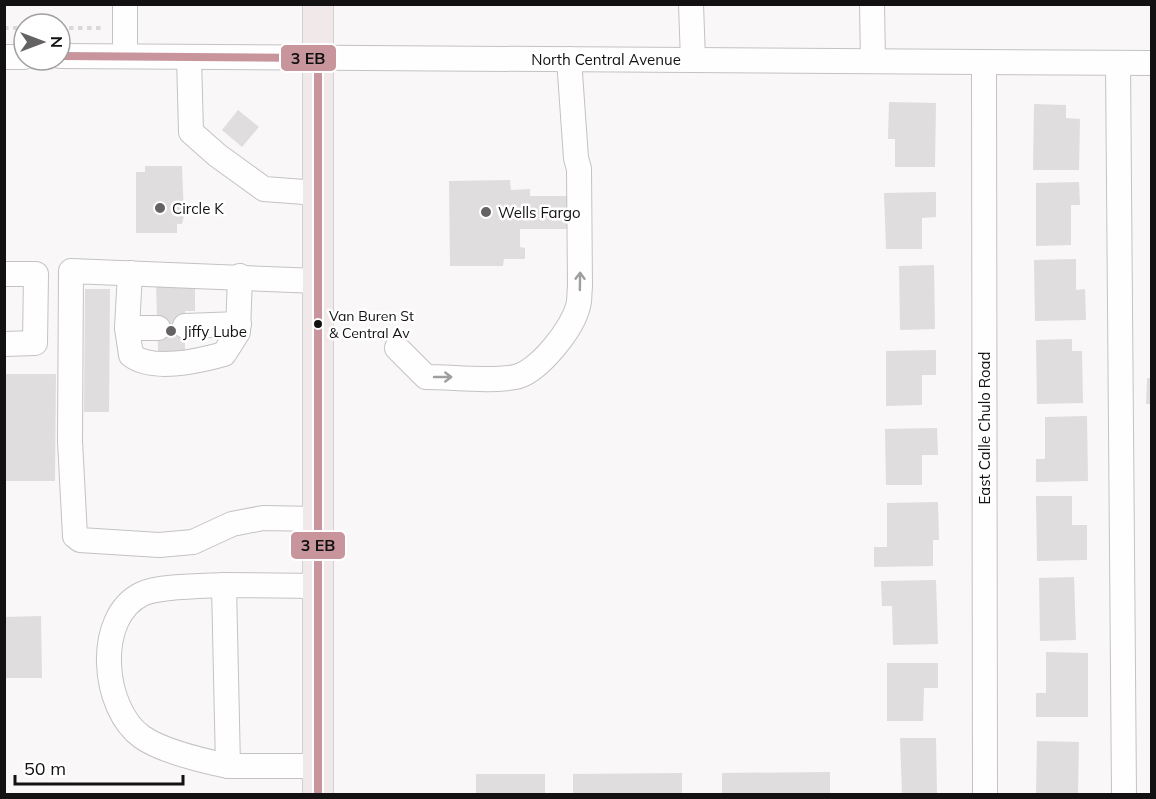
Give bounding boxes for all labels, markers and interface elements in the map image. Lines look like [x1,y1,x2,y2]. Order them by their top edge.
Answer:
north arrow [12,12,72,72]
text: N [47,36,67,48]
line badge: 3 EB [280,44,337,72]
text: 3 EB [291,48,325,68]
street label: North Central Avenue [531,50,681,69]
place label: Circle K [172,199,224,218]
marker: Circle K [153,201,167,215]
place label: Wells Fargo [498,203,581,222]
marker: Wells Fargo [479,205,493,219]
one-way arrow [574,271,586,291]
place label: Van Buren St & Central Av [329,307,414,342]
marker: Van Buren St & Central Av [312,318,324,330]
place label: Jiffy Lube [183,322,247,341]
marker: Jiffy Lube [164,324,178,338]
street label: East Calle Chulo Road [975,352,994,505]
one-way arrow [433,371,453,383]
line badge: 3 EB [290,531,346,560]
text: 3 EB [301,535,335,555]
scale bar [15,748,183,786]
text: 50 m [24,757,66,780]

